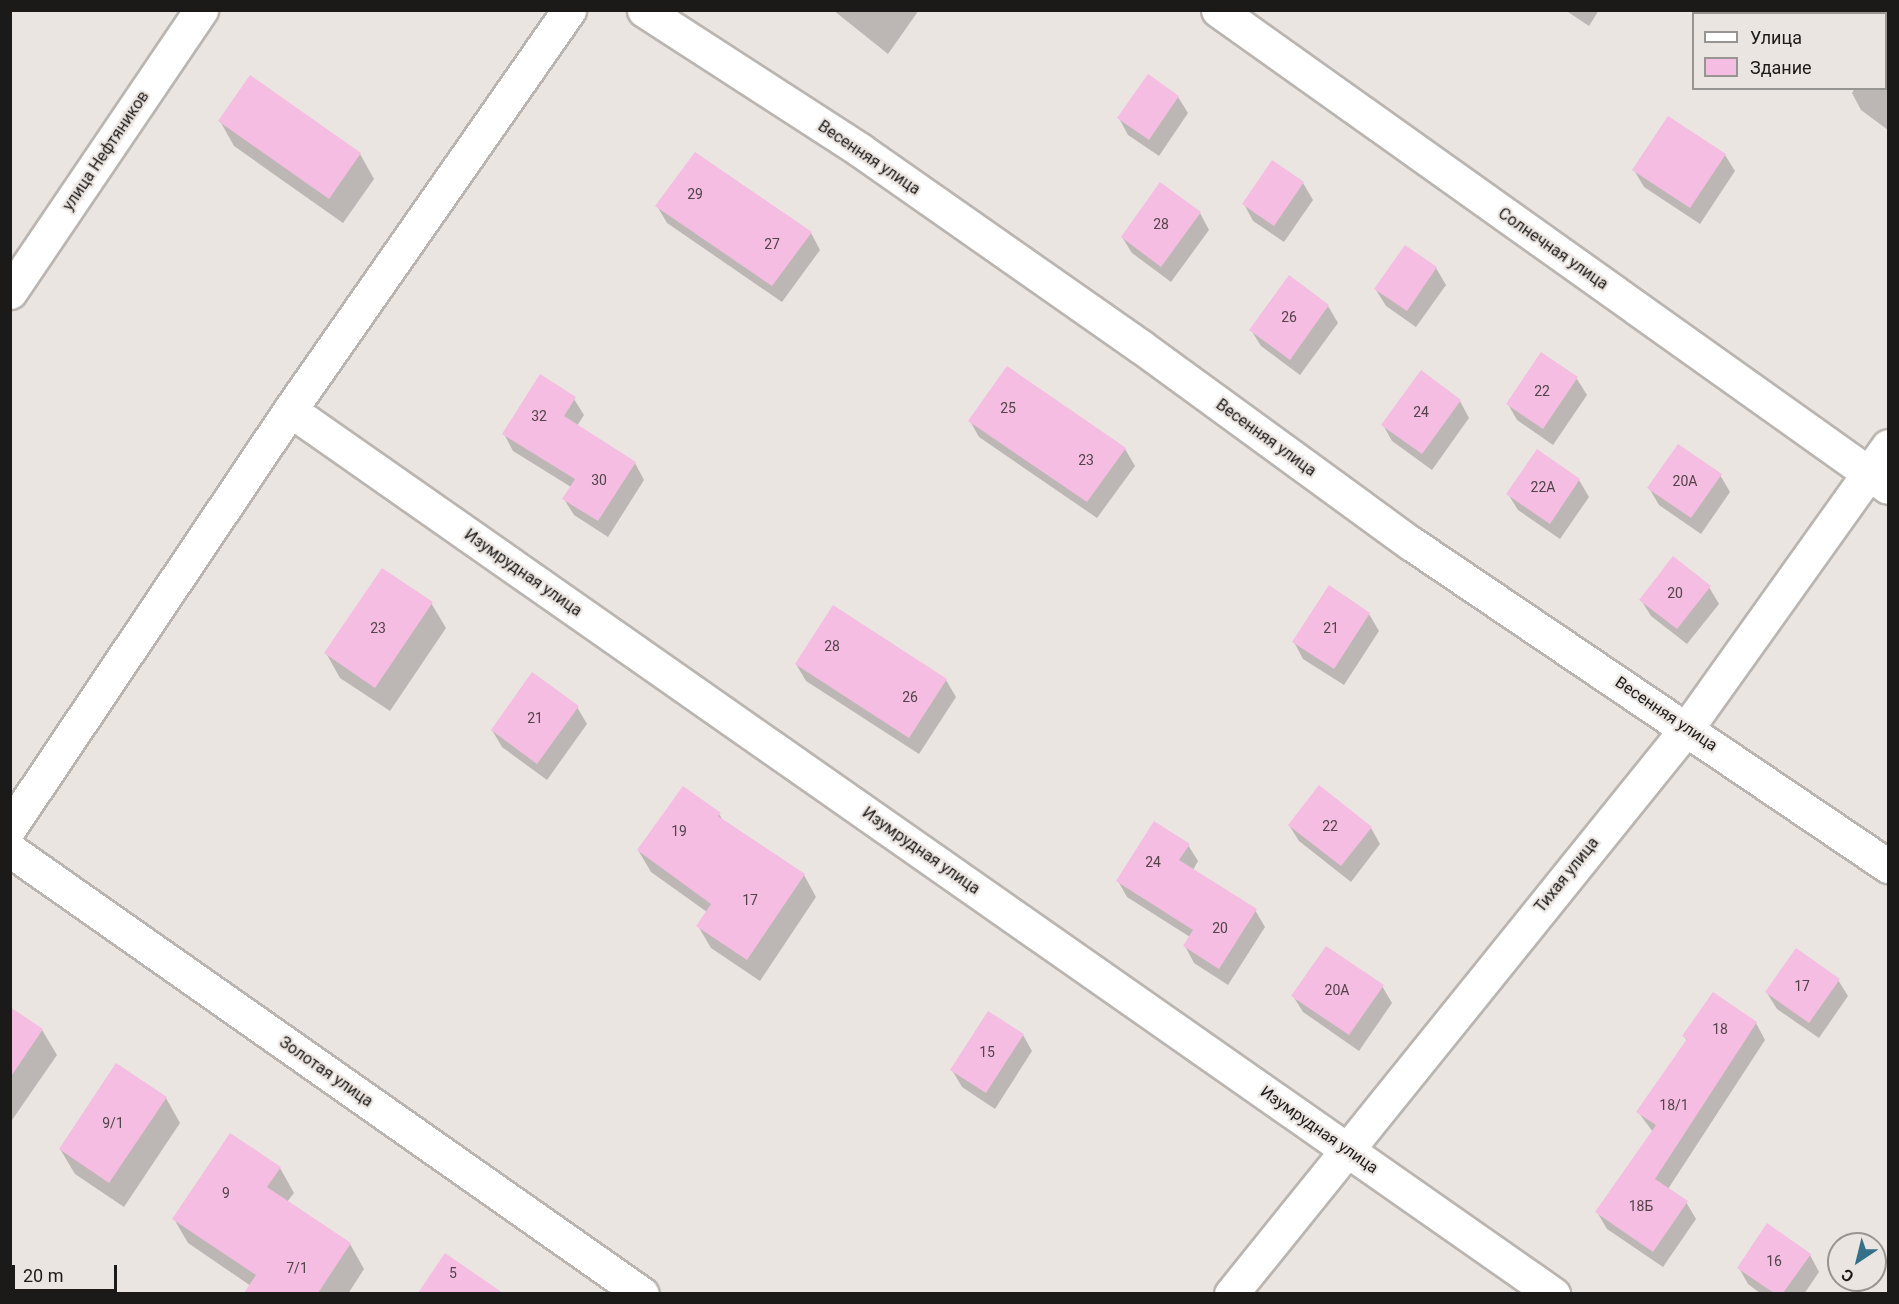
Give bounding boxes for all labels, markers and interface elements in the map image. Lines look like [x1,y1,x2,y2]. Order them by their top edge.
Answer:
legend [1692,12,1887,90]
text: Улица [1750,27,1802,48]
text: Здание [1750,57,1812,78]
street label: улица Нефтяников [59,87,153,215]
street label: Весенняя улица [814,117,924,199]
house number: 29 [687,186,703,202]
street label: Солнечная улица [1494,204,1612,294]
house number: 28 [1153,216,1169,232]
house number: 27 [764,236,780,252]
house number: 26 [1281,309,1297,325]
house number: 22 [1534,383,1550,399]
street label: Весенняя улица [1212,395,1320,481]
house number: 25 [1000,400,1016,416]
house number: 24 [1413,404,1429,420]
house number: 32 [531,408,547,424]
house number: 23 [1078,452,1094,468]
house number: 30 [591,472,607,488]
house number: 20А [1673,473,1697,489]
house number: 22А [1531,479,1555,495]
street label: Изумрудная улица [460,525,586,621]
house number: 20 [1667,585,1683,601]
house number: 23 [370,620,386,636]
house number: 21 [1323,620,1339,636]
house number: 28 [824,638,840,654]
street label: Весенняя улица [1611,673,1721,755]
house number: 26 [902,689,918,705]
house number: 21 [527,710,543,726]
street label: Изумрудная улица [858,803,984,899]
house number: 22 [1322,818,1338,834]
house number: 19 [671,823,687,839]
street label: Тихая улица [1531,834,1603,916]
house number: 24 [1145,854,1161,870]
house number: 17 [742,892,758,908]
house number: 20 [1212,920,1228,936]
house number: 17 [1794,978,1810,994]
house number: 20А [1325,982,1349,998]
house number: 18 [1712,1021,1728,1037]
street label: Золотая улица [276,1033,376,1111]
house number: 15 [979,1044,995,1060]
street label: Изумрудная улица [1256,1082,1382,1178]
house number: 18/1 [1659,1097,1689,1113]
house number: 9/1 [102,1115,124,1131]
house number: 9 [222,1185,230,1201]
house number: 18Б [1629,1198,1653,1214]
north arrow [1827,1232,1887,1292]
scale bar [15,1253,120,1291]
house number: 16 [1766,1253,1782,1269]
house number: 7/1 [286,1260,308,1276]
text: 20 m [23,1265,63,1286]
house number: 5 [449,1265,457,1281]
text: С [1838,1265,1857,1286]

